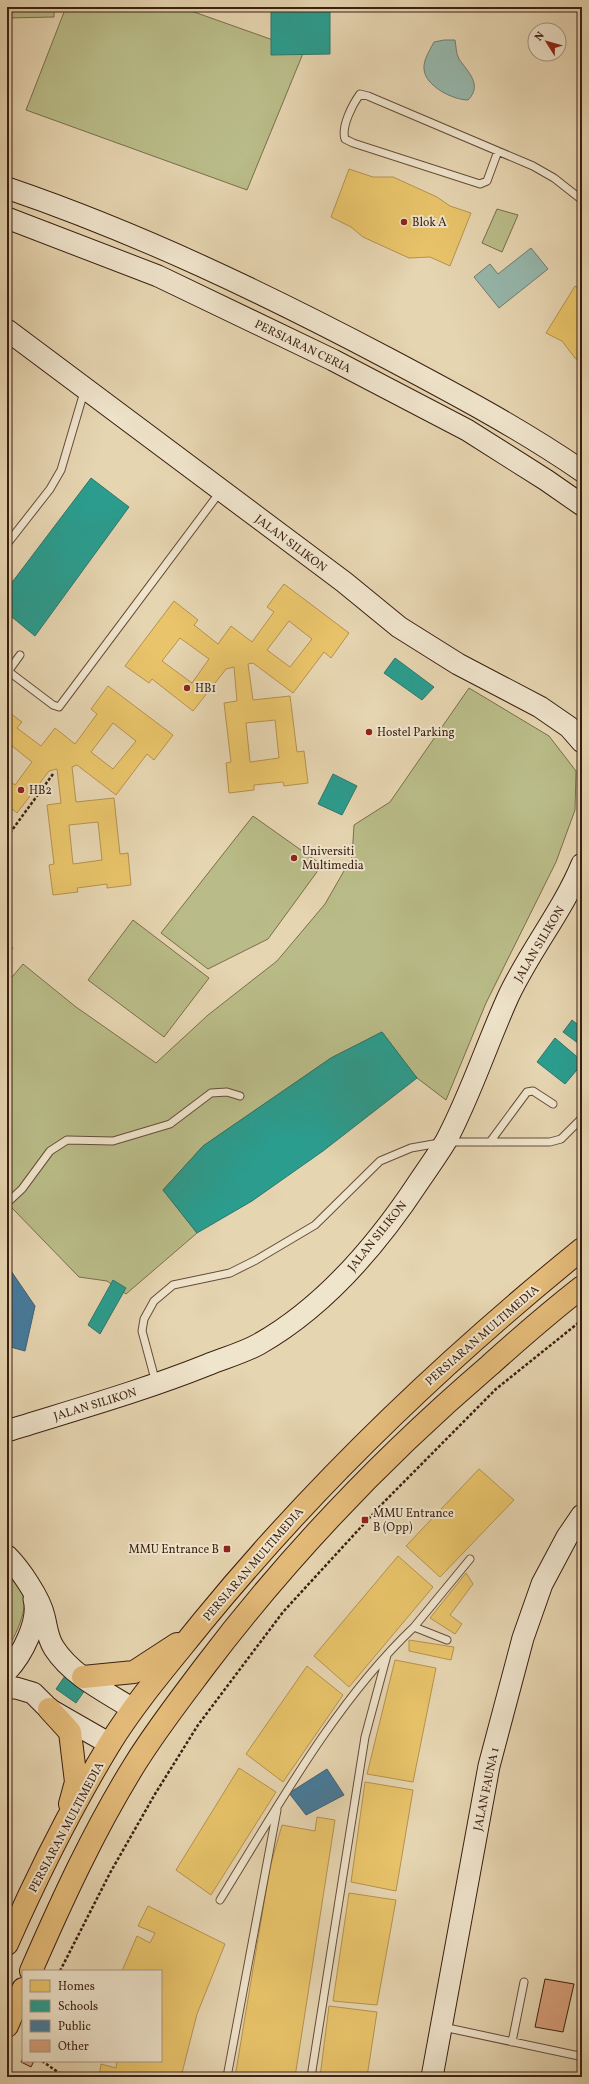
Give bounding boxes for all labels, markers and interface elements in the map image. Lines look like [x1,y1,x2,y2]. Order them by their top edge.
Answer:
north arrow [527,22,567,62]
text: N [532,29,549,45]
place label: Blok A [412,215,447,231]
marker: Blok A [399,217,409,227]
street label: PERSIARAN CERIA [252,317,354,377]
street label: JALAN SILIKON [251,511,330,576]
place label: HB1 [195,681,216,697]
marker: HB1 [182,683,192,693]
place label: Hostel Parking [377,725,455,741]
marker: Hostel Parking [364,727,374,737]
place label: HB2 [29,783,52,799]
marker: HB2 [16,785,26,795]
place label: Universiti Multimedia [302,844,364,874]
marker: Universiti Multimedia [289,853,299,863]
street label: JALAN SILIKON [511,903,569,986]
street label: JALAN SILIKON [344,1198,411,1275]
street label: PERSIARAN MULTIMEDIA [422,1281,543,1390]
street label: JALAN SILIKON [52,1385,139,1425]
street label: PERSIARAN MULTIMEDIA [200,1504,308,1625]
place label: MMU Entrance B (Opp) [373,1506,454,1536]
marker: MMU Entrance B (Opp) [360,1515,370,1525]
place label: MMU Entrance B [128,1542,219,1558]
marker: MMU Entrance B [222,1544,232,1554]
street label: JALAN FAUNA 1 [470,1746,504,1833]
street label: PERSIARAN MULTIMEDIA [26,1759,108,1896]
legend [22,1970,162,2062]
text: Homes [58,1979,95,1995]
text: Schools [58,1999,98,2015]
text: Public [58,2019,91,2035]
text: Other [58,2039,89,2055]

